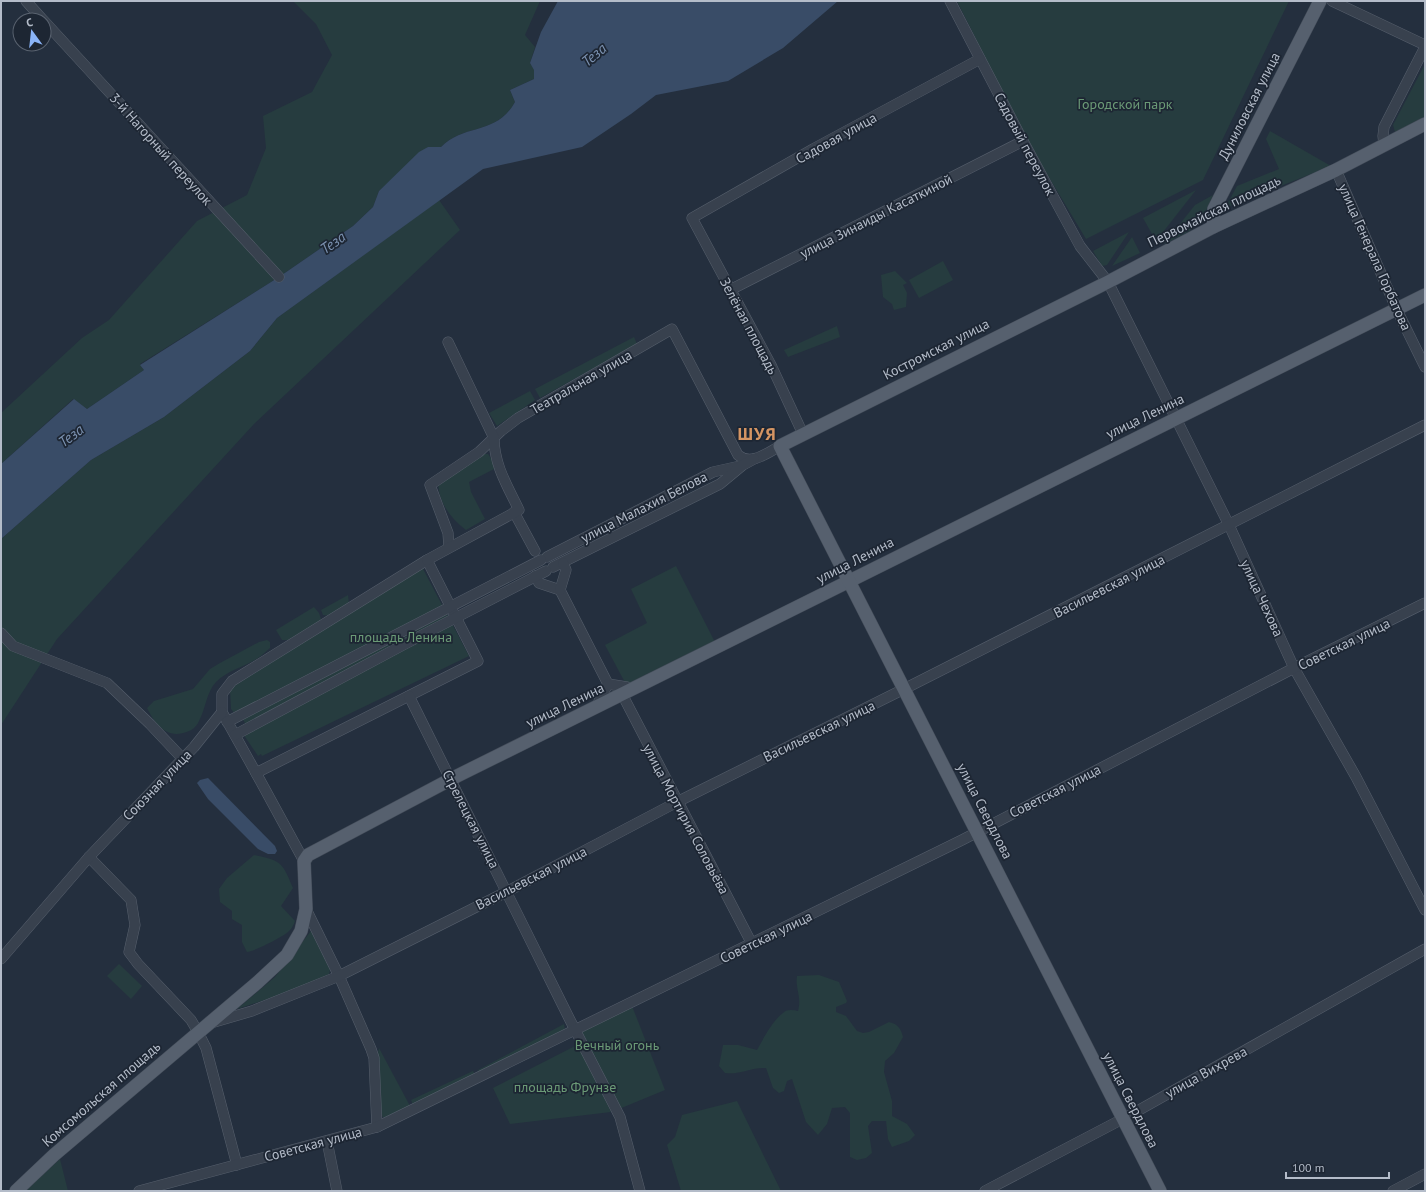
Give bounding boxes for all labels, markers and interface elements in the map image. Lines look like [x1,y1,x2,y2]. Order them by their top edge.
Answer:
north arrow [12,12,52,52]
text: С [25,15,34,30]
water label: Теза [577,38,611,71]
street label: Дуниловская улица [1214,49,1284,163]
street label: 3-й Нагорный переулок [106,89,216,209]
street label: Садовый переулок [990,89,1060,199]
park label: Городской парк [1077,95,1173,113]
street label: Садовая улица [792,108,880,168]
street label: улица Зинаиды Касаткиной [797,170,955,262]
street label: Первомайская площадь [1144,171,1284,251]
street label: улица Генерала Горбатова [1334,181,1416,333]
water label: Теза [316,227,350,258]
street label: Зелёная площадь [716,275,782,378]
street label: Костромская улица [880,314,992,384]
street label: Театральная улица [527,346,635,418]
street label: улица Ленина [1103,389,1187,443]
water label: Теза [54,420,88,451]
district label: ШУЯ [737,422,777,445]
street label: улица Малахия Белова [578,467,710,547]
street label: улица Ленина [813,533,897,587]
street label: Васильевская улица [1050,550,1168,622]
street label: улица Чехова [1236,557,1288,639]
street label: Советская улица [1295,614,1393,674]
park label: площадь Ленина [350,628,452,646]
street label: улица Ленина [523,678,607,732]
street label: Васильевская улица [760,696,878,766]
street label: улица Мортирия Соловьёва [639,741,733,897]
street label: Союзная улица [119,746,195,824]
street label: улица Свердлова [953,760,1017,862]
street label: Советская улица [1006,760,1104,822]
street label: Стрелецкая улица [438,767,504,871]
street label: Васильевская улица [472,842,590,914]
street label: Советская улица [717,907,815,967]
park label: Вечный огонь [575,1036,660,1054]
street label: Комсомольская площадь [38,1037,164,1150]
street label: улица Вихрева [1162,1042,1250,1102]
street label: улица Свердлова [1099,1049,1163,1151]
park label: площадь Фрунзе [514,1078,616,1096]
street label: Советская улица [262,1122,364,1166]
scale bar [1286,1154,1389,1180]
text: 100 m [1292,1160,1325,1175]

